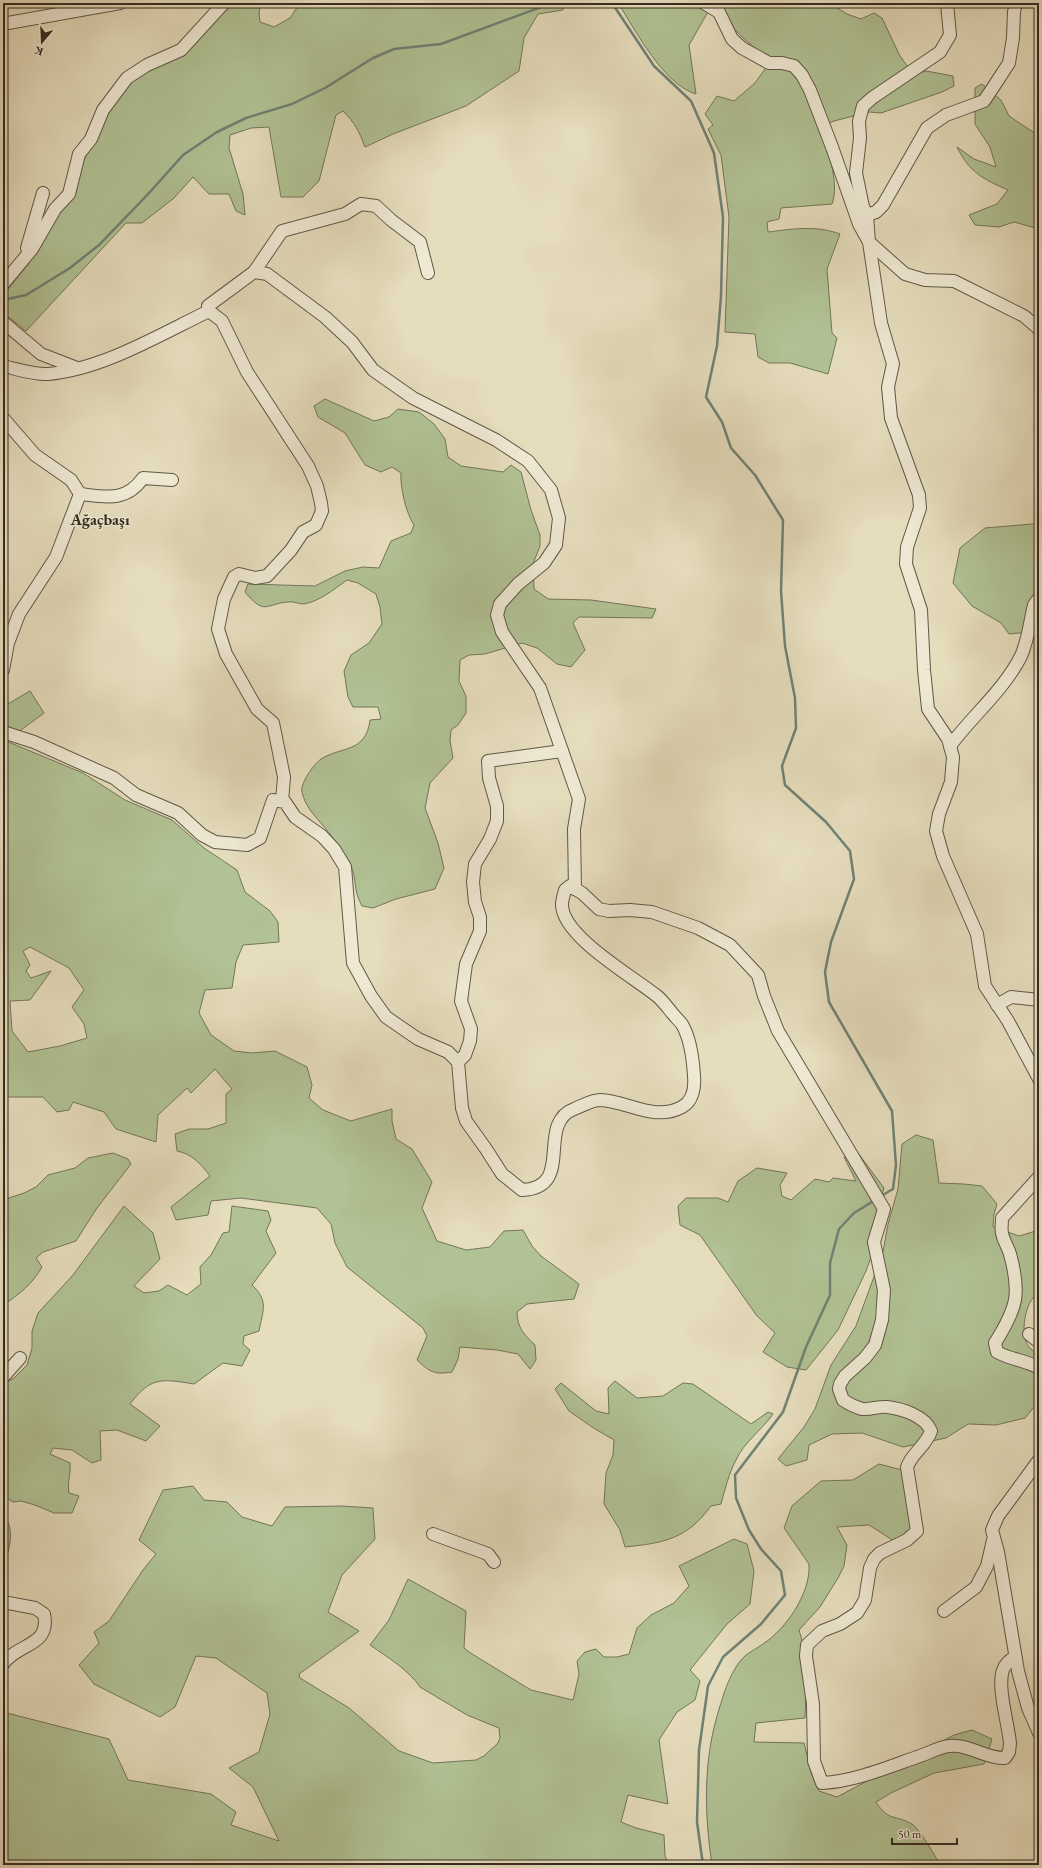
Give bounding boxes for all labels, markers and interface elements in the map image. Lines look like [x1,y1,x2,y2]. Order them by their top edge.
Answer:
north arrow [22,22,62,62]
text: K [32,43,45,59]
district label: Ağaçbaşı [69,509,130,530]
scale bar [892,1820,957,1846]
text: 50 m [898,1826,922,1842]

